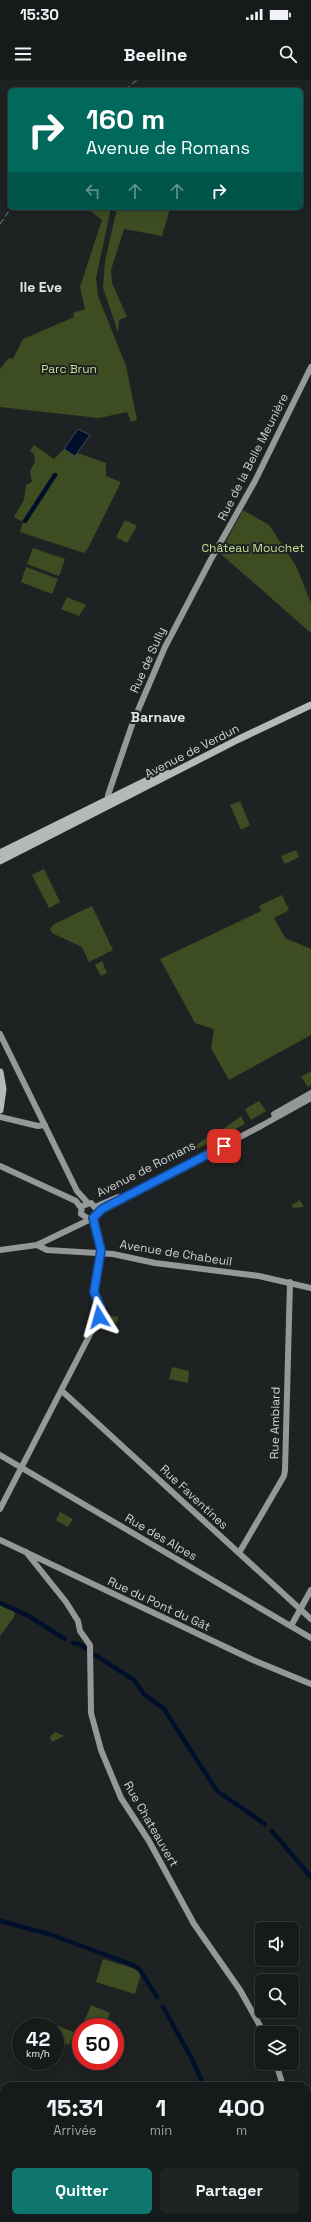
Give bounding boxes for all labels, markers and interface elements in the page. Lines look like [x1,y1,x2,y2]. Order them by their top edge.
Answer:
text: 15:30 [20,5,59,24]
icon: menu [12,43,34,65]
text: Beeline [124,43,187,66]
icon: search [277,43,299,65]
text: 160 m [86,101,165,137]
icon: right [20,104,72,156]
text: Avenue de Romans [86,136,250,159]
icon: left [82,180,104,202]
icon: ahead [124,180,146,202]
icon: ahead [166,180,188,202]
icon: right [208,180,230,202]
district label: Ile Eve [20,278,62,296]
park label: Parc Brun [41,361,97,377]
street label: Rue de la Belle Meunière [214,391,292,523]
park label: Château Mouchet [201,540,305,556]
street label: Rue de Sully [126,624,170,696]
district label: Barnave [131,708,185,726]
street label: Avenue de Verdun [142,720,242,782]
pin [207,1129,241,1163]
icon: arrive [213,1135,235,1157]
street label: Avenue de Romans [94,1137,198,1201]
street label: Avenue de Chabeuil [119,1236,233,1270]
position arrow [78,1296,120,1338]
street label: Rue Amblard [266,1387,284,1459]
street label: Rue Faventines [156,1461,232,1533]
street label: Rue des Alpes [122,1510,200,1564]
street label: Rue du Pont du Gât [105,1573,213,1635]
street label: Rue Chateauvert [120,1778,182,1870]
map controls [255,1922,299,2070]
button: sound [255,1922,299,1966]
button: search [255,1974,299,2018]
speed limit sign: 50 [72,2018,124,2070]
text: 42 [26,2026,50,2052]
button: layers [255,2026,299,2070]
text: km/h [26,2047,50,2060]
text: 15:31 [46,2092,104,2123]
text: 1 [156,2092,166,2123]
text: 400 [218,2092,265,2123]
text: Arrivée [53,2122,97,2139]
text: min [150,2122,172,2139]
text: m [236,2122,247,2139]
button: Quitter [12,2168,152,2214]
button: Partager [160,2168,299,2214]

